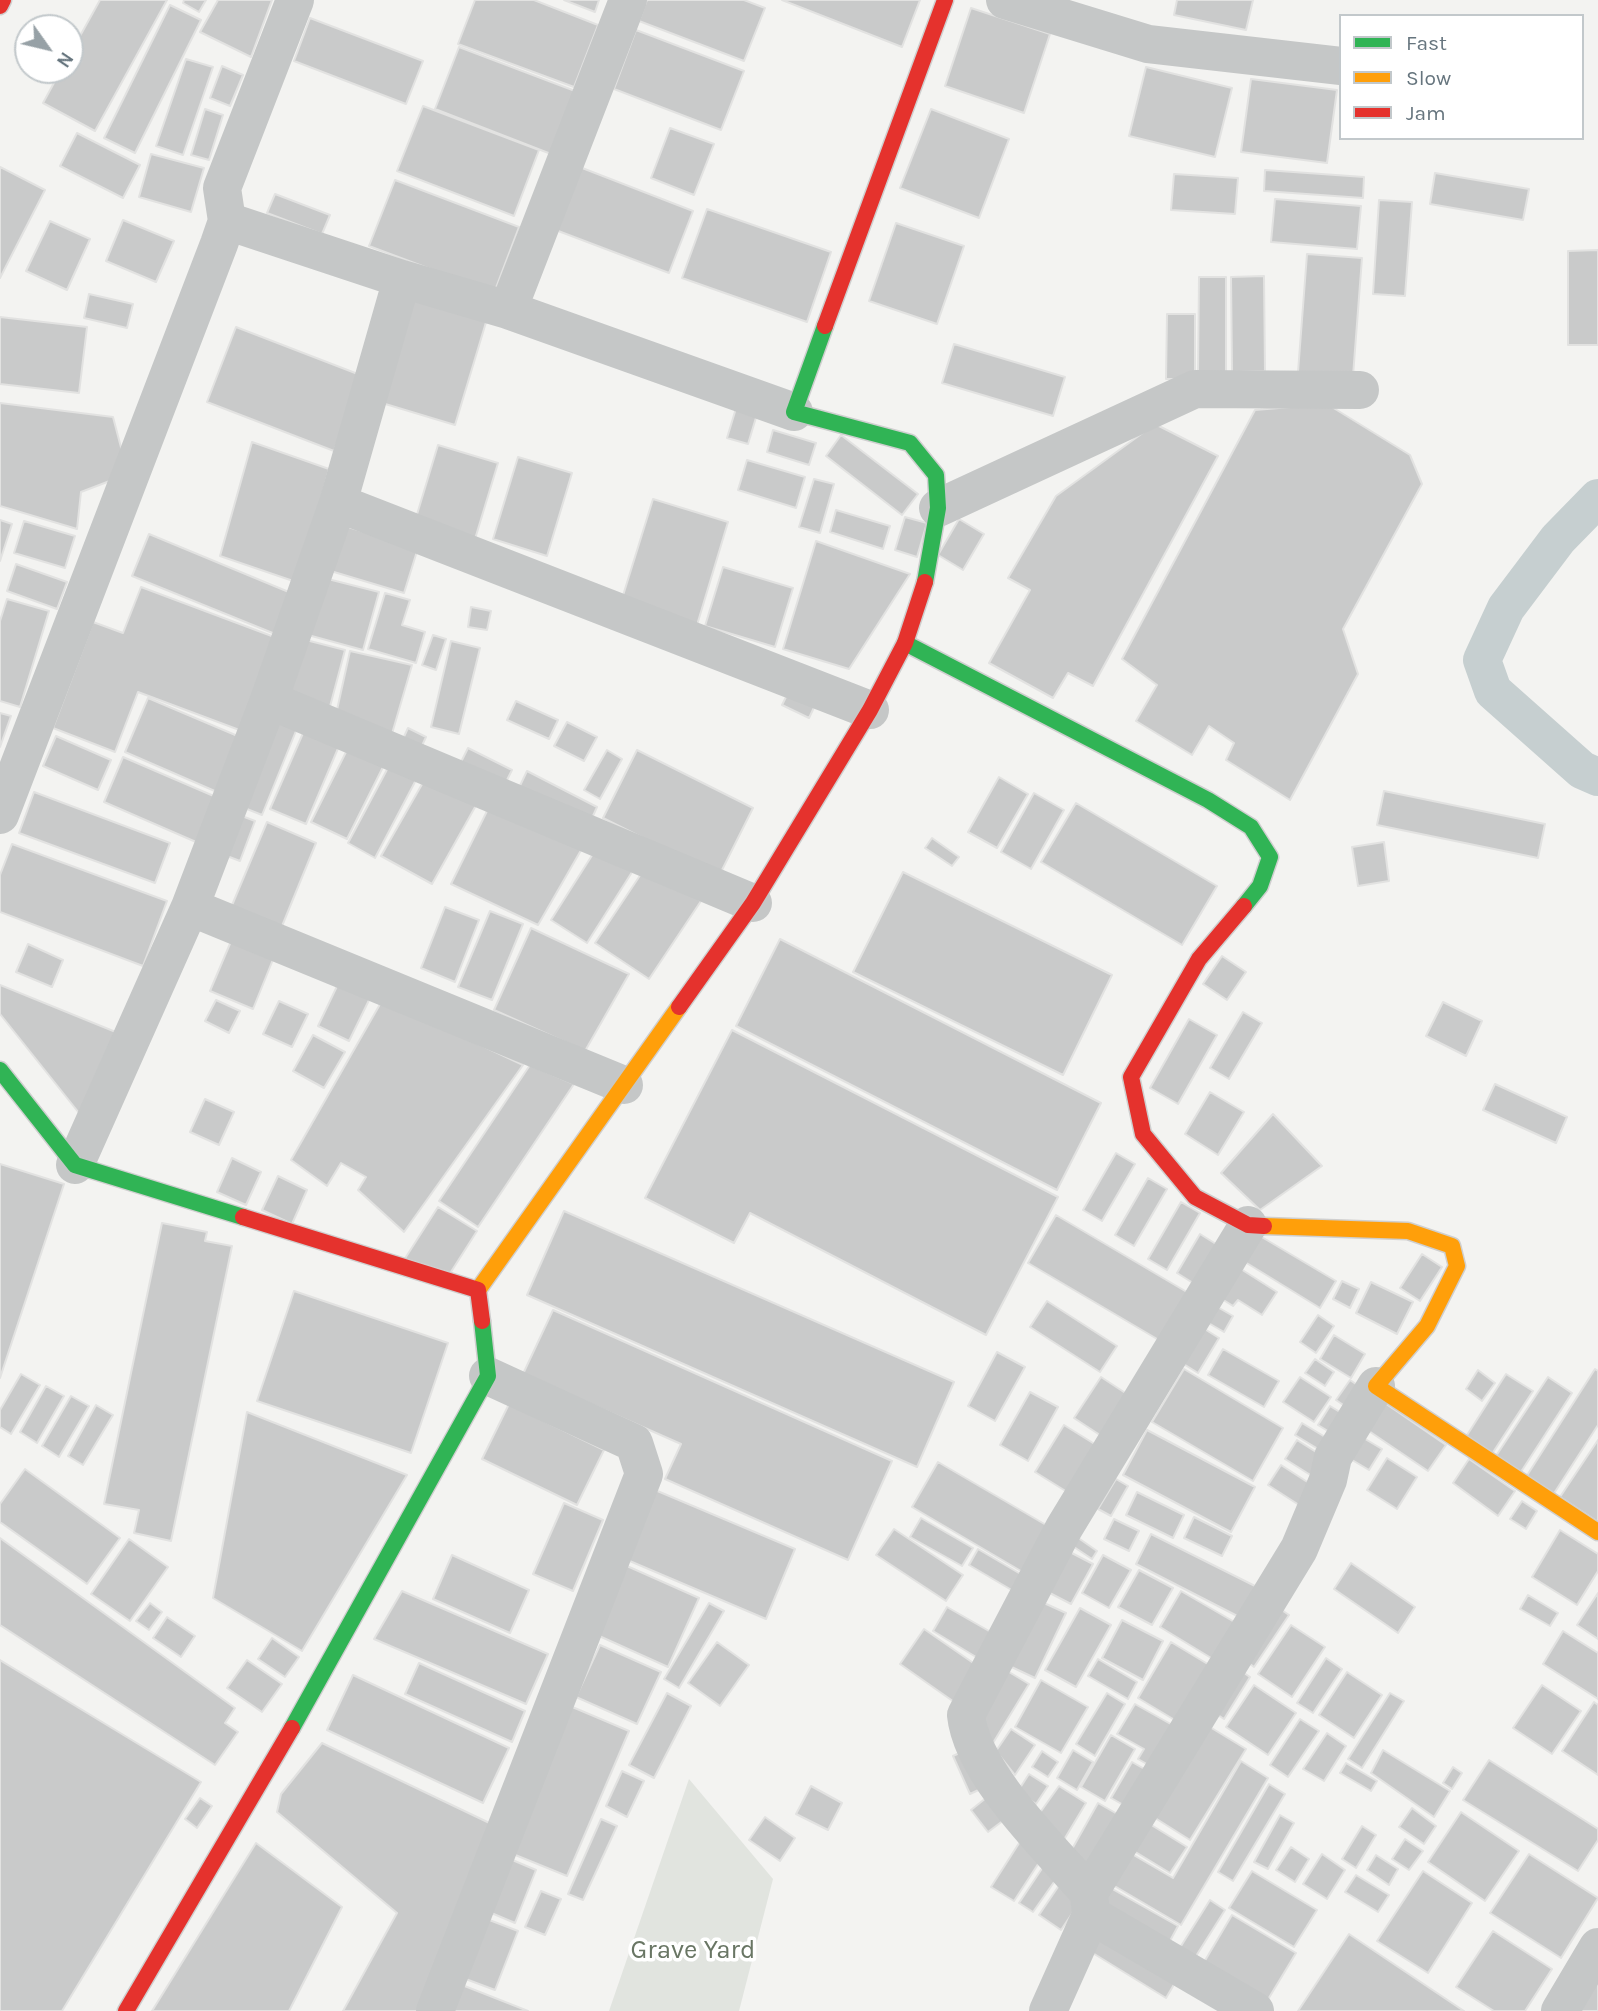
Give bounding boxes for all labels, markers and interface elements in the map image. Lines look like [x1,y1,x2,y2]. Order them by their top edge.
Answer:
north arrow [14,14,84,84]
legend [1339,14,1584,140]
text: Fast [1406,31,1447,55]
text: N [52,48,78,71]
text: Slow [1406,66,1451,90]
text: Jam [1406,101,1446,125]
park label: Grave Yard [631,1935,755,1967]

